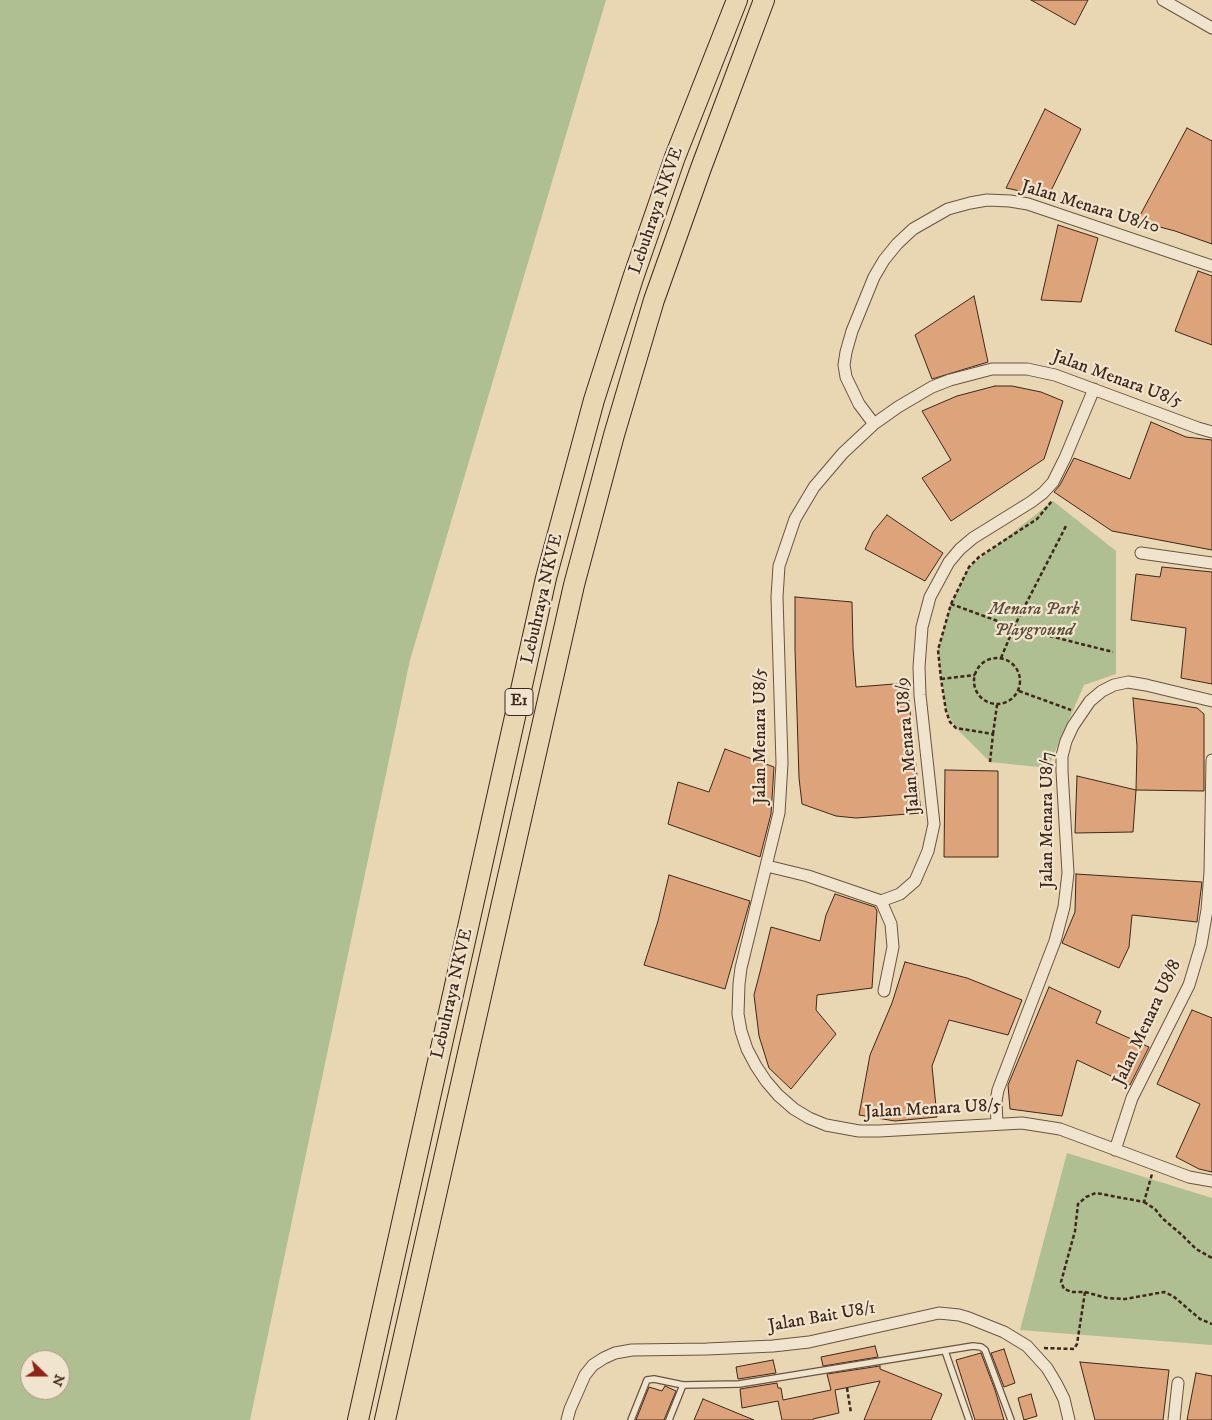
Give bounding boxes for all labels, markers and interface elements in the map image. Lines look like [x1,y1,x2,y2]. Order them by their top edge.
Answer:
street label: Lebuhraya NKVE [625,145,689,277]
street label: Jalan Menara U8/10 [1018,177,1162,239]
street label: Jalan Menara U8/5 [1049,347,1185,413]
street label: Lebuhraya NKVE [518,532,568,666]
park label: Menara Park Playground [988,599,1080,642]
street label: Jalan Menara U8/5 [750,668,772,804]
street label: Jalan Menara U8/9 [892,676,926,814]
road number: E1 [505,689,533,716]
street label: Jalan Menara U8/7 [1037,752,1059,888]
street label: Lebuhraya NKVE [428,927,478,1061]
street label: Jalan Menara U8/8 [1109,957,1187,1089]
street label: Jalan Menara U8/5 [864,1096,1002,1124]
street label: Jalan Bait U8/1 [767,1298,877,1338]
north arrow [20,1350,70,1400]
text: N [47,1372,68,1389]

